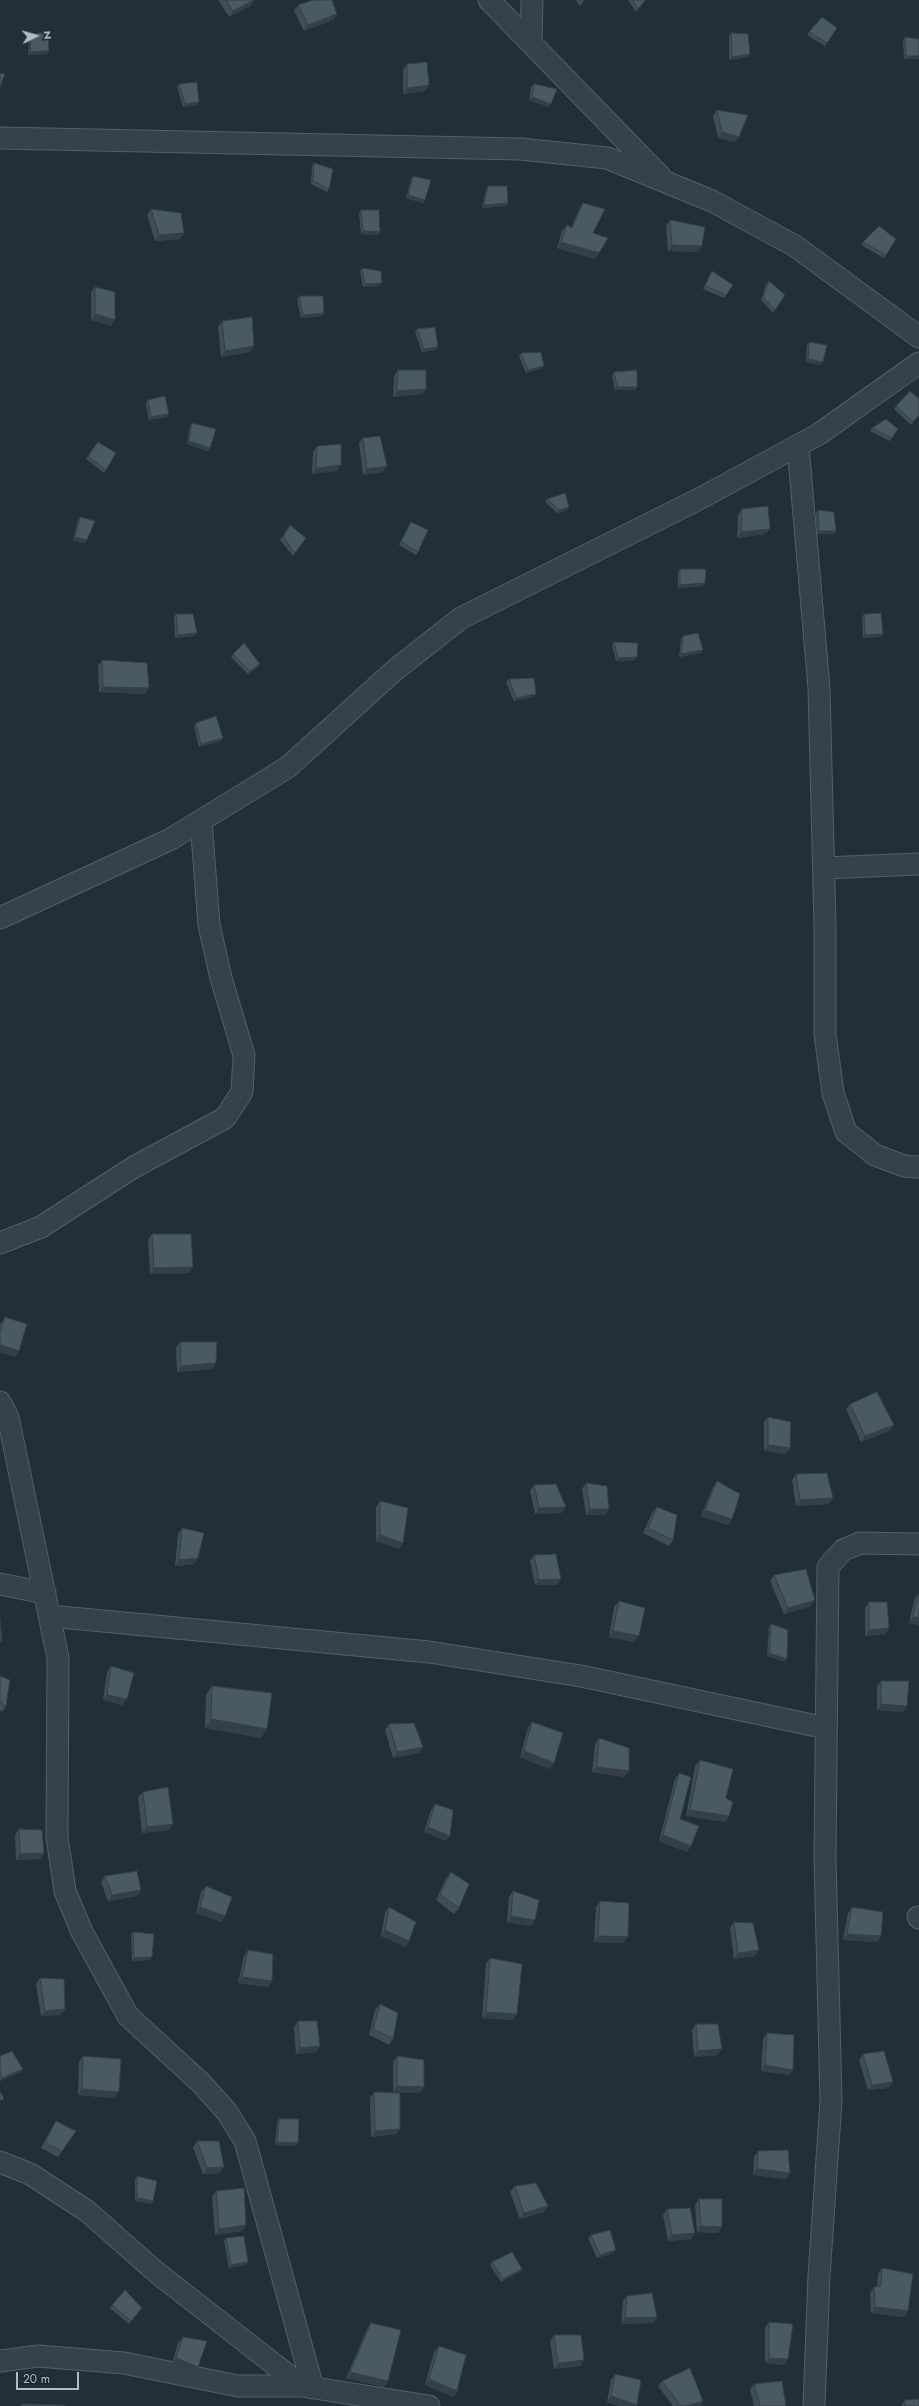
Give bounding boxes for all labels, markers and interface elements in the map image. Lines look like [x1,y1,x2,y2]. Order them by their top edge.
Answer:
north arrow [16,16,56,56]
text: N [40,30,56,40]
scale bar [18,2364,81,2390]
text: 20 m [23,2370,50,2388]

